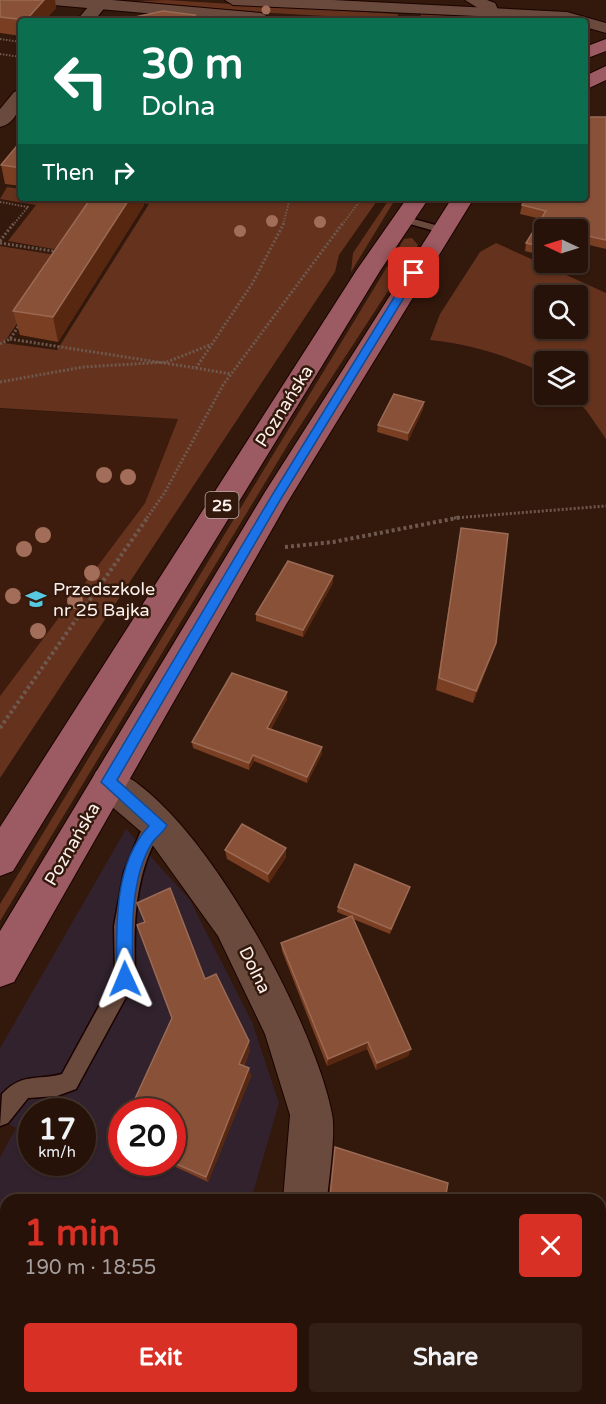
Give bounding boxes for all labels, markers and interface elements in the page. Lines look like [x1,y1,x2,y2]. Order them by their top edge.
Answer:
text: 30 m [141,39,243,90]
icon: left [42,42,120,120]
text: Dolna [141,90,216,123]
icon: right [107,156,140,189]
text: Then [42,160,95,186]
north arrow [534,219,588,273]
map controls [534,219,588,405]
pin [388,247,439,298]
icon: arrive [397,256,430,289]
button: search [534,285,588,339]
button: layers [534,351,588,405]
street label: Poznańska [250,361,318,451]
road number: 25 [206,492,238,518]
place label: Przedszkole nr 25 Bajka [53,578,155,621]
school or university icon: Przedszkole nr 25 Bajka [24,587,48,611]
street label: Poznańska [39,799,105,889]
street label: Dolna [234,943,276,997]
position arrow [93,947,157,1011]
speed limit sign: 20 [108,1098,186,1176]
text: 17 [38,1111,76,1148]
text: km/h [38,1143,76,1161]
text: 1 min [24,1212,120,1255]
button: close [519,1214,582,1277]
text: 190 m · 18:55 [24,1256,156,1280]
button: Exit [24,1323,297,1392]
button: Share [309,1323,582,1392]

